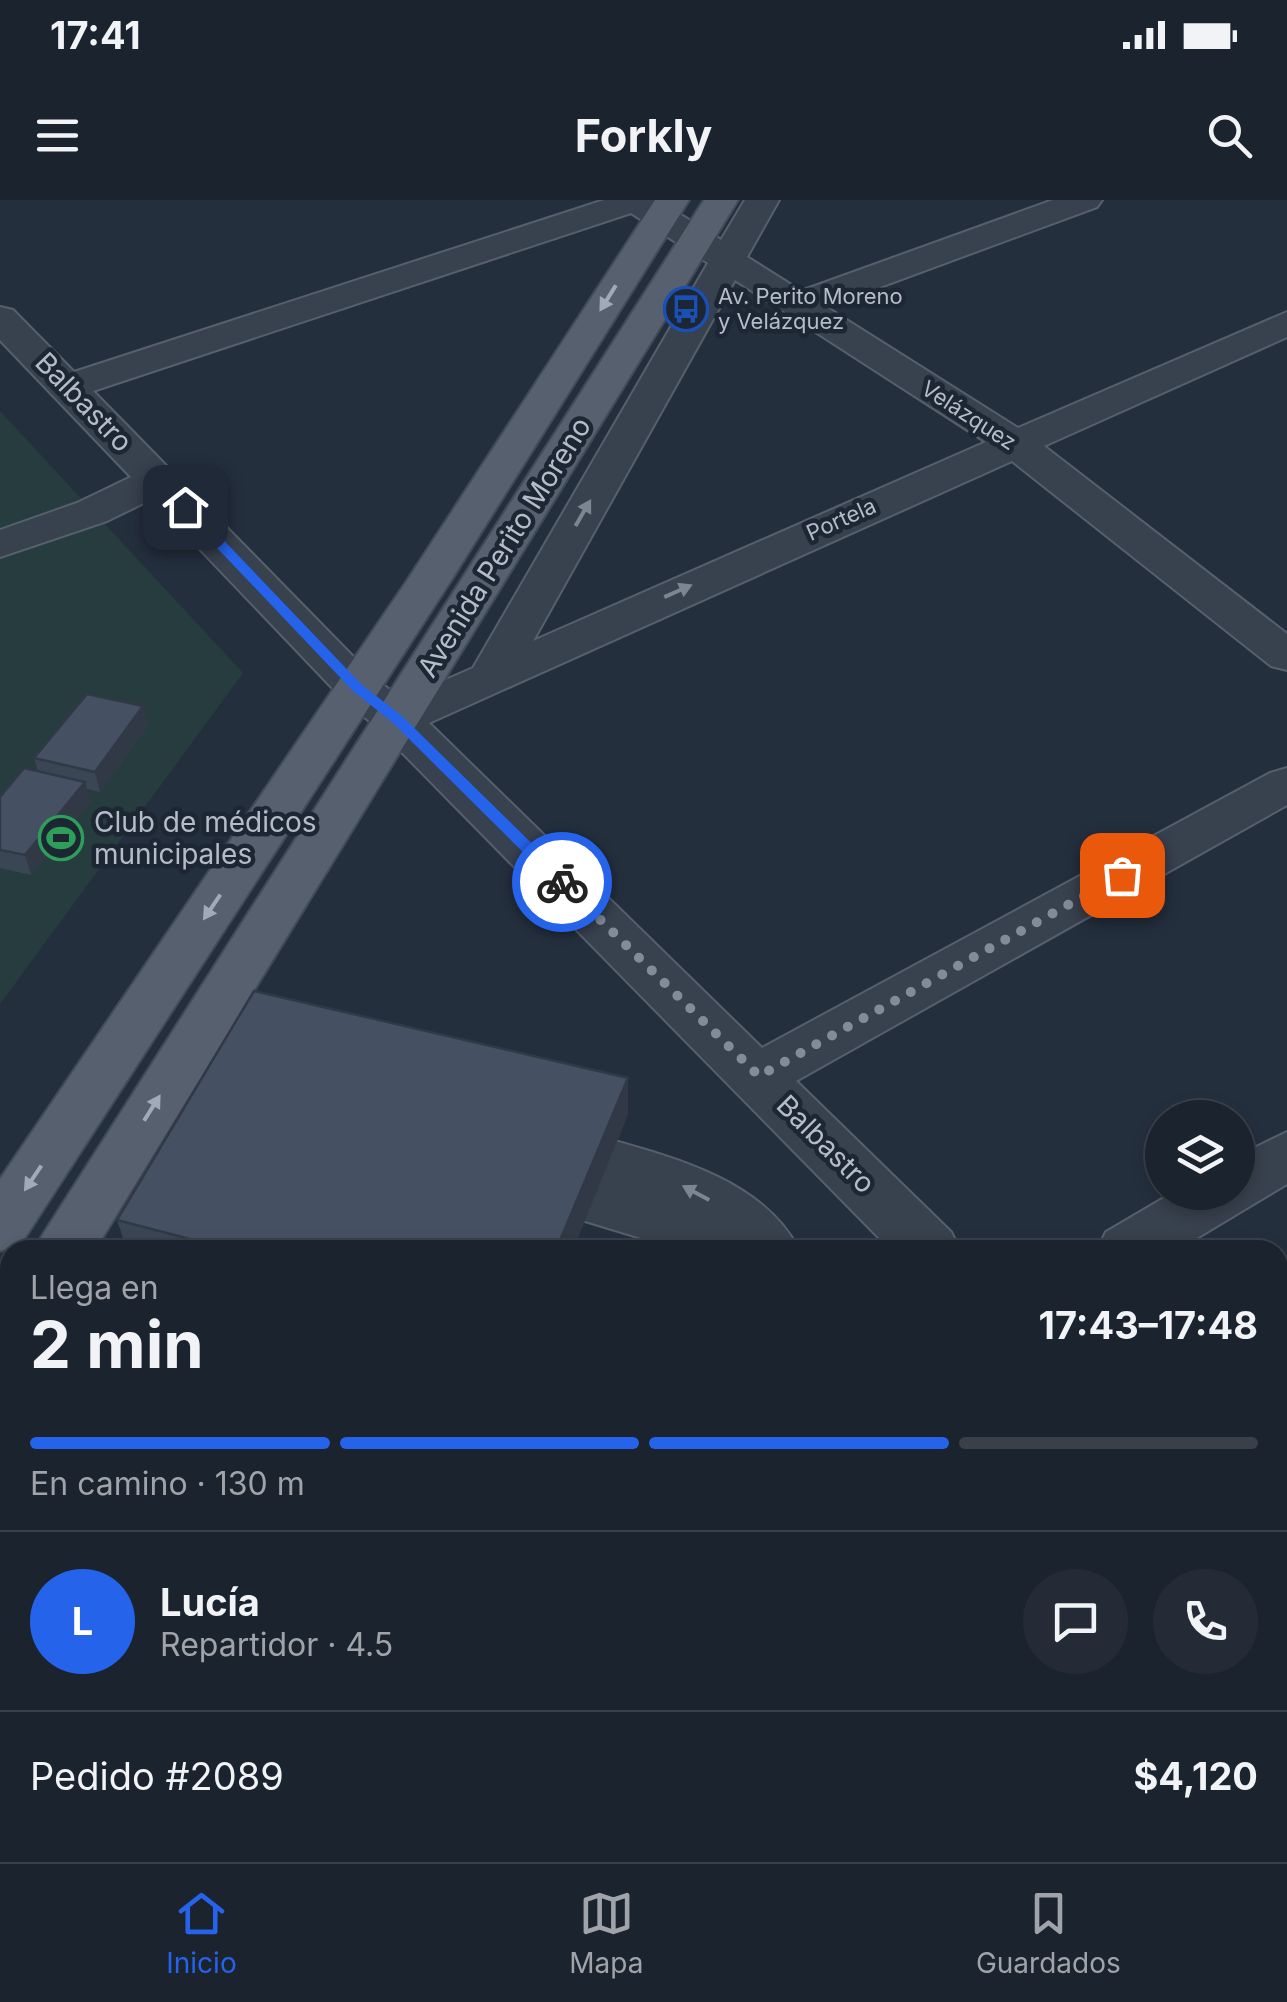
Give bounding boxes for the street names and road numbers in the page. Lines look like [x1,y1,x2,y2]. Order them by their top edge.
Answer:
street label: Balbastro [28,345,140,459]
street label: Velázquez [917,375,1021,455]
street label: Avenida Perito Moreno [410,411,598,683]
street label: Portela [802,492,880,546]
street label: Balbastro [770,1088,882,1200]

